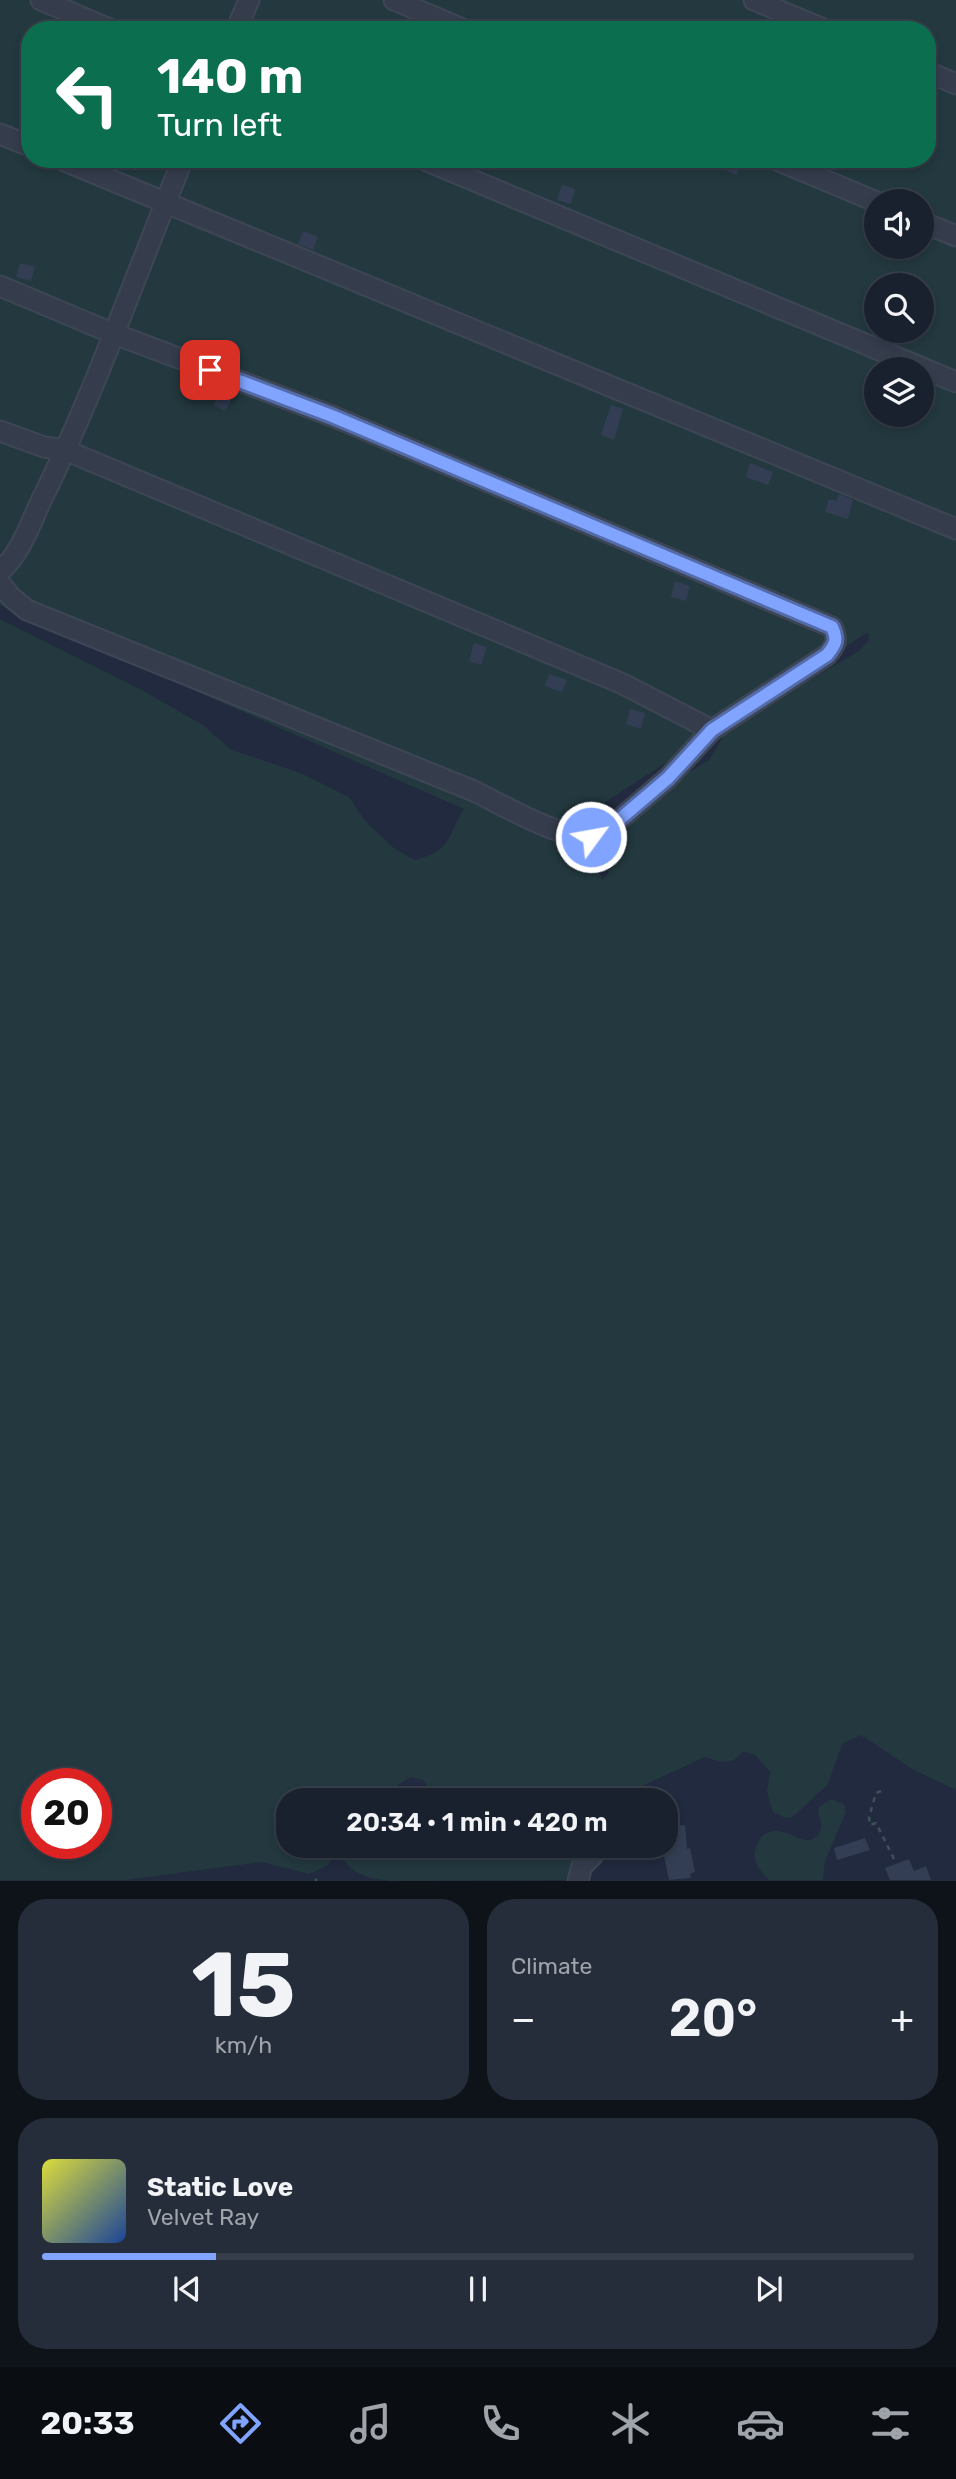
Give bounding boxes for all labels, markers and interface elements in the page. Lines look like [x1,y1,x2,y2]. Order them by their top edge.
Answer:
text: 140 m [157,47,303,105]
icon: left [42,49,133,140]
text: Turn left [157,106,282,144]
map controls [864,189,934,427]
button: sound [864,189,934,259]
button: search [864,273,934,343]
pin [180,340,240,400]
icon: arrive [191,351,229,389]
button: layers [864,357,934,427]
position arrow [554,800,628,874]
speed limit sign: 20 [21,1768,112,1859]
text: 20:34 · 1 min · 420 m [346,1807,608,1838]
text: 15 [191,1931,296,2039]
text: Climate [511,1952,592,1980]
text: 20° [669,1987,757,2049]
text: − [511,1996,536,2042]
text: + [890,1996,914,2042]
text: km/h [215,2031,272,2059]
text: Static Love [147,2172,293,2203]
text: Velvet Ray [147,2203,259,2231]
icon: previous [168,2270,206,2308]
icon: pause [459,2270,497,2308]
icon: next [750,2270,788,2308]
icon: directions [216,2399,265,2448]
icon: music [346,2399,395,2448]
icon: phone [476,2399,525,2448]
icon: climate [606,2399,655,2448]
icon: car [736,2399,785,2448]
icon: filters [866,2399,915,2448]
text: 20:33 [41,2404,135,2442]

